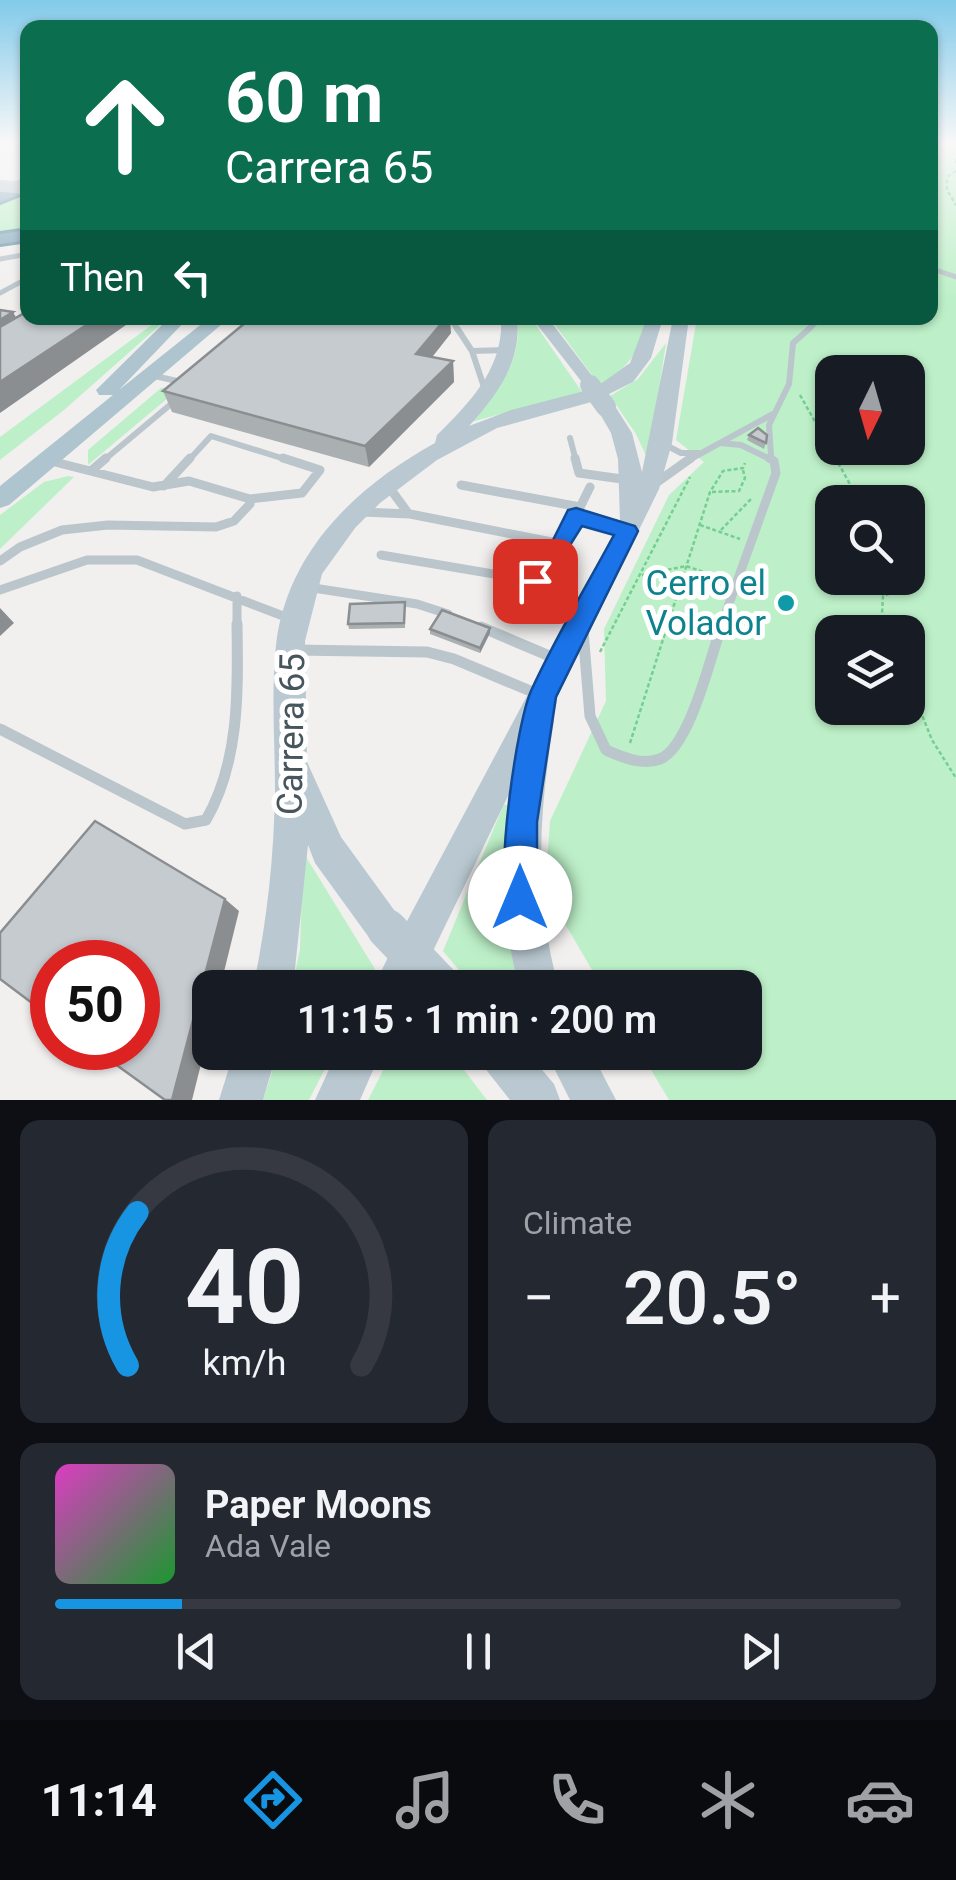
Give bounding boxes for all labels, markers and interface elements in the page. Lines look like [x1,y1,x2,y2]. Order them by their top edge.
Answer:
text: 60 m [225,57,383,139]
icon: ahead [60,60,190,190]
text: Carrera 65 [225,141,433,194]
icon: left [165,250,220,305]
text: Then [60,256,145,300]
north arrow [815,355,925,465]
map controls [815,355,925,725]
button: search [815,485,925,595]
pin [493,539,578,624]
icon: arrive [508,554,563,609]
place label: Cerro el Volador [645,563,766,644]
marker: Cerro el Volador [775,592,797,614]
button: layers [815,615,925,725]
street label: Carrera 65 [270,653,313,815]
position arrow [468,846,572,950]
speed limit sign: 50 [30,940,160,1070]
text: 11:15 · 1 min · 200 m [297,998,657,1042]
text: Climate [523,1204,632,1242]
text: 40 [184,1227,304,1348]
text: 20.5° [623,1254,802,1342]
text: − [523,1266,554,1330]
text: + [870,1266,901,1330]
text: km/h [202,1342,286,1384]
text: Paper Moons [205,1483,432,1527]
text: Ada Vale [205,1527,331,1565]
icon: previous [169,1624,224,1679]
icon: pause [451,1624,506,1679]
icon: next [733,1624,788,1679]
icon: directions [238,1765,308,1835]
icon: music [390,1765,460,1835]
icon: phone [542,1765,612,1835]
icon: climate [693,1765,763,1835]
icon: car [845,1765,915,1835]
text: 11:14 [41,1774,157,1827]

